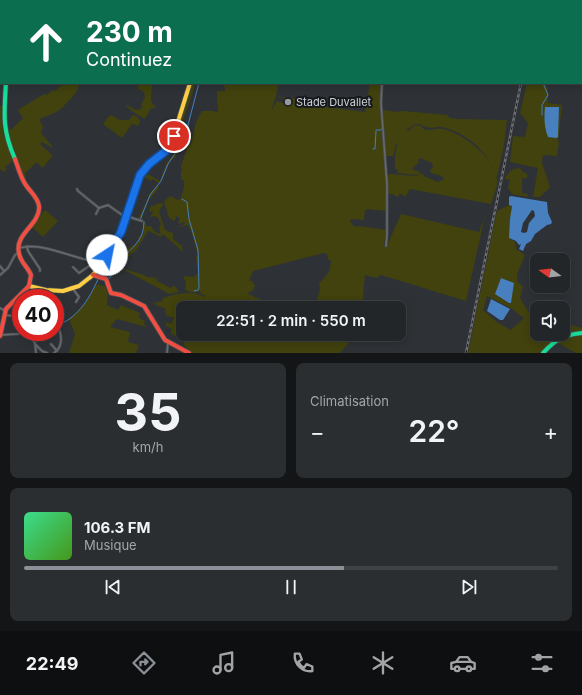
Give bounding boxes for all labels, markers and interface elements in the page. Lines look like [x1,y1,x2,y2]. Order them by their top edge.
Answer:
text: 230 m [86,15,173,49]
icon: ahead [20,16,72,68]
text: Continuez [86,49,172,70]
place label: Stade Duvallet [296,95,372,109]
marker: Stade Duvallet [283,97,293,107]
pin [157,119,191,153]
icon: arrive [163,125,185,147]
position arrow [86,234,128,276]
north arrow [530,253,570,293]
map controls [530,253,570,341]
speed limit sign: 40 [12,289,64,341]
button: sound [530,301,570,341]
text: 22:51 · 2 min · 550 m [216,311,366,330]
text: 35 [115,381,181,444]
text: Climatisation [310,393,389,409]
text: 22° [408,413,460,449]
text: − [310,419,325,445]
text: + [543,419,558,445]
text: km/h [133,439,163,455]
text: 106.3 FM [84,518,151,537]
text: Musique [84,537,137,553]
icon: previous [102,576,124,598]
icon: pause [280,576,302,598]
icon: next [458,576,480,598]
icon: directions [130,649,158,677]
icon: music [210,649,238,677]
icon: phone [289,649,317,677]
icon: climate [369,649,397,677]
icon: car [449,649,477,677]
icon: filters [528,649,556,677]
text: 22:49 [26,653,78,674]

